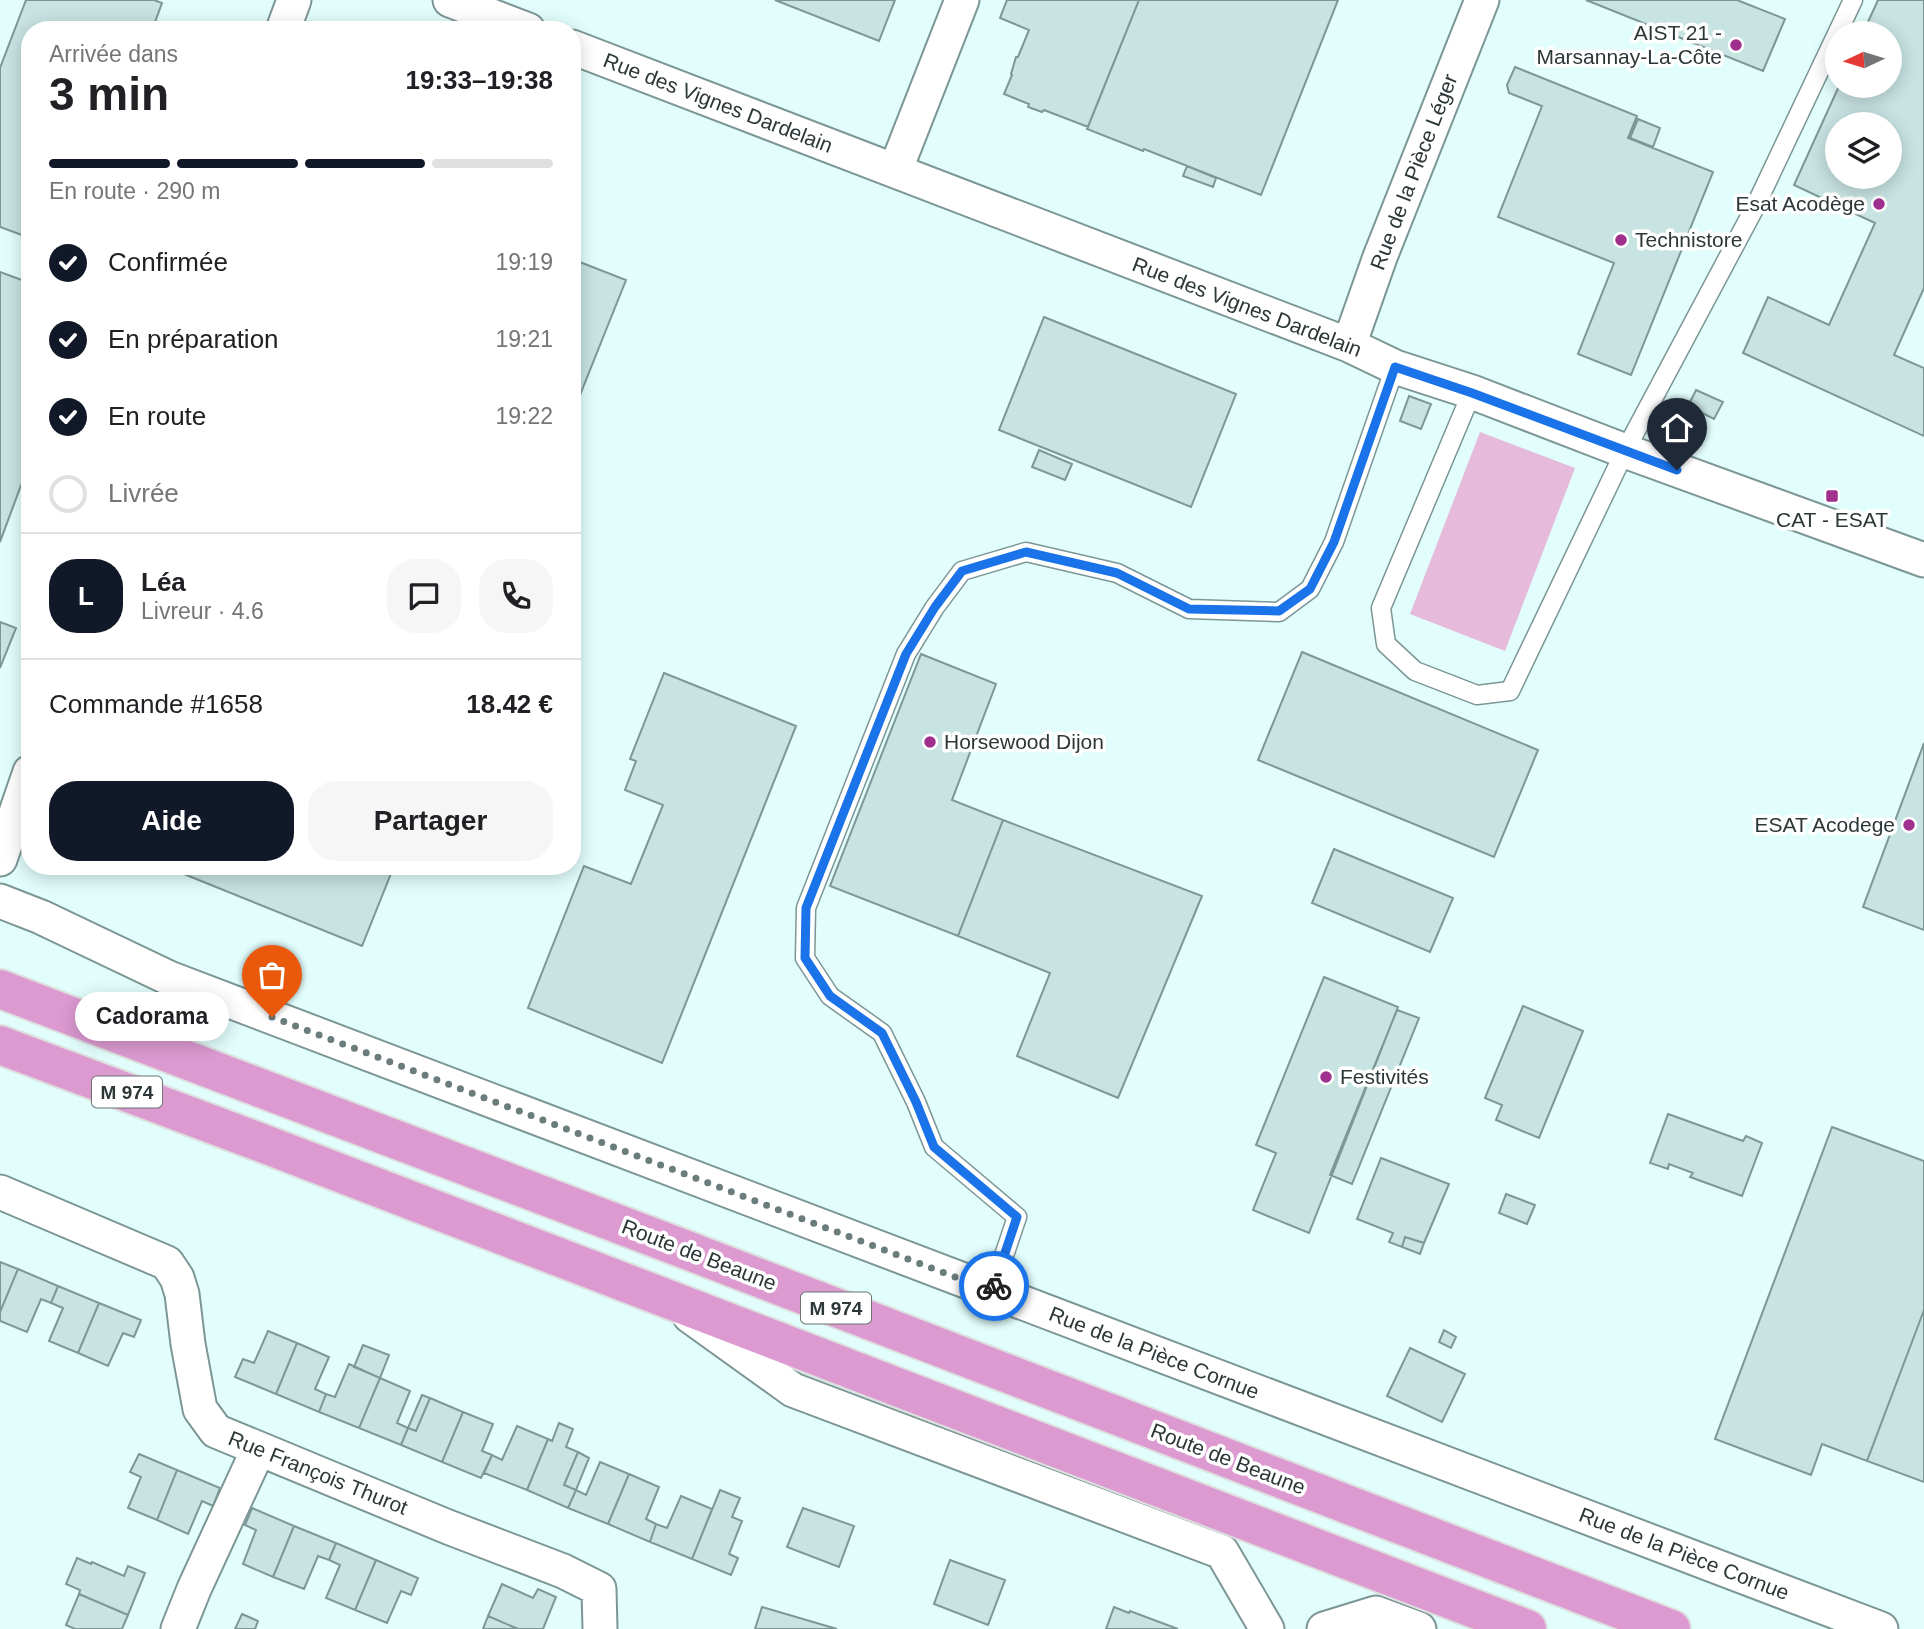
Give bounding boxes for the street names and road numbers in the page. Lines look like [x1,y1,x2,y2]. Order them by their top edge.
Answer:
street label: Rue des Vignes Dardelain [600,48,836,157]
street label: Rue de la Pièce Léger [1366,71,1462,273]
street label: Rue des Vignes Dardelain [1129,252,1365,361]
road number: M 974 [92,1076,162,1108]
street label: Route de Beaune [619,1215,780,1295]
road number: M 974 [801,1292,871,1324]
street label: Rue de la Pièce Cornue [1046,1302,1262,1403]
street label: Route de Beaune [1148,1419,1309,1499]
street label: Rue François Thurot [225,1426,411,1519]
street label: Rue de la Pièce Cornue [1576,1503,1792,1604]

